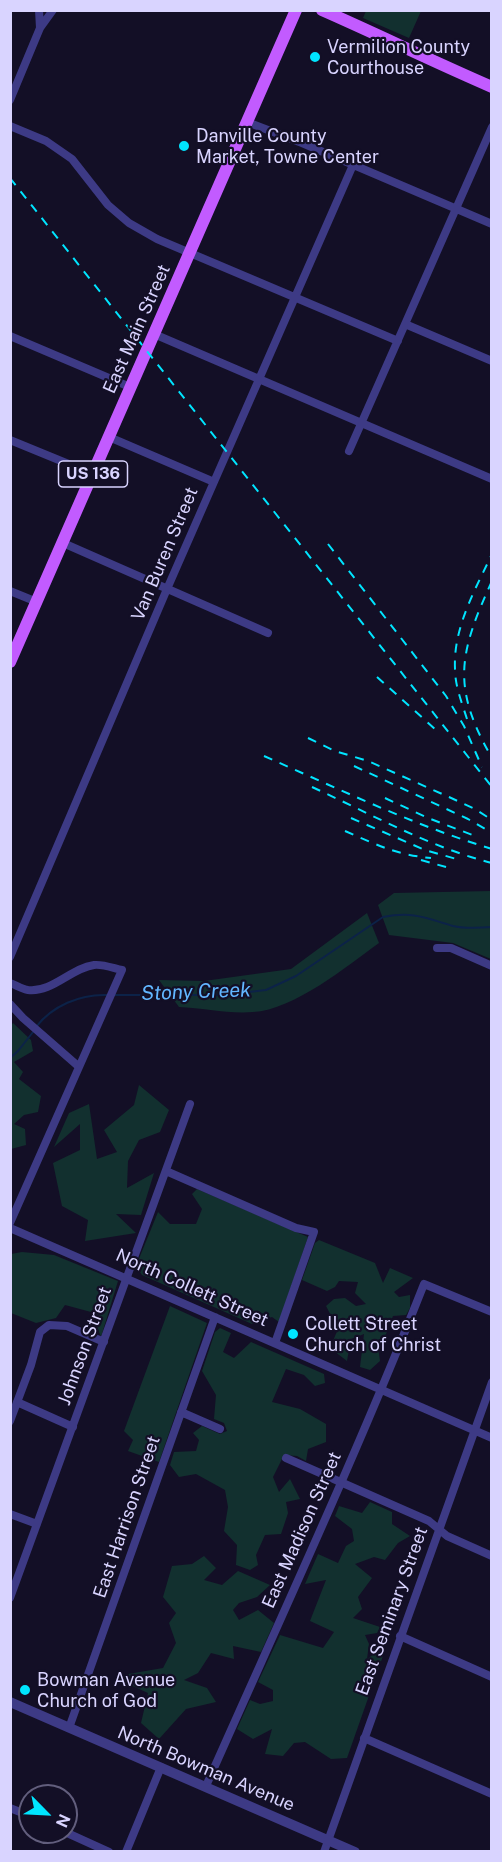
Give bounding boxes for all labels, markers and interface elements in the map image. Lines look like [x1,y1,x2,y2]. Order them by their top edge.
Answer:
place label: Vermilion County Courthouse [327,36,470,78]
marker: Vermilion County Courthouse [308,50,322,64]
place label: Danville County Market, Towne Center [196,125,379,168]
marker: Danville County Market, Towne Center [177,139,191,153]
street label: East Main Street [99,261,175,397]
road number: US 136 [58,461,128,487]
street label: Van Buren Street [127,484,203,624]
water label: Stony Creek [141,978,251,1006]
street label: North Collett Street [112,1245,272,1331]
street label: Johnson Street [54,1284,116,1408]
place label: Collett Street Church of Christ [305,1313,441,1356]
marker: Collett Street Church of Christ [286,1327,300,1341]
street label: East Harrison Street [89,1433,165,1601]
street label: East Madison Street [258,1448,346,1612]
street label: East Seminary Street [351,1524,433,1698]
place label: Bowman Avenue Church of God [37,1669,175,1712]
marker: Bowman Avenue Church of God [18,1683,32,1697]
street label: North Bowman Avenue [114,1722,298,1816]
north arrow [18,1784,78,1844]
text: N [52,1811,74,1830]

